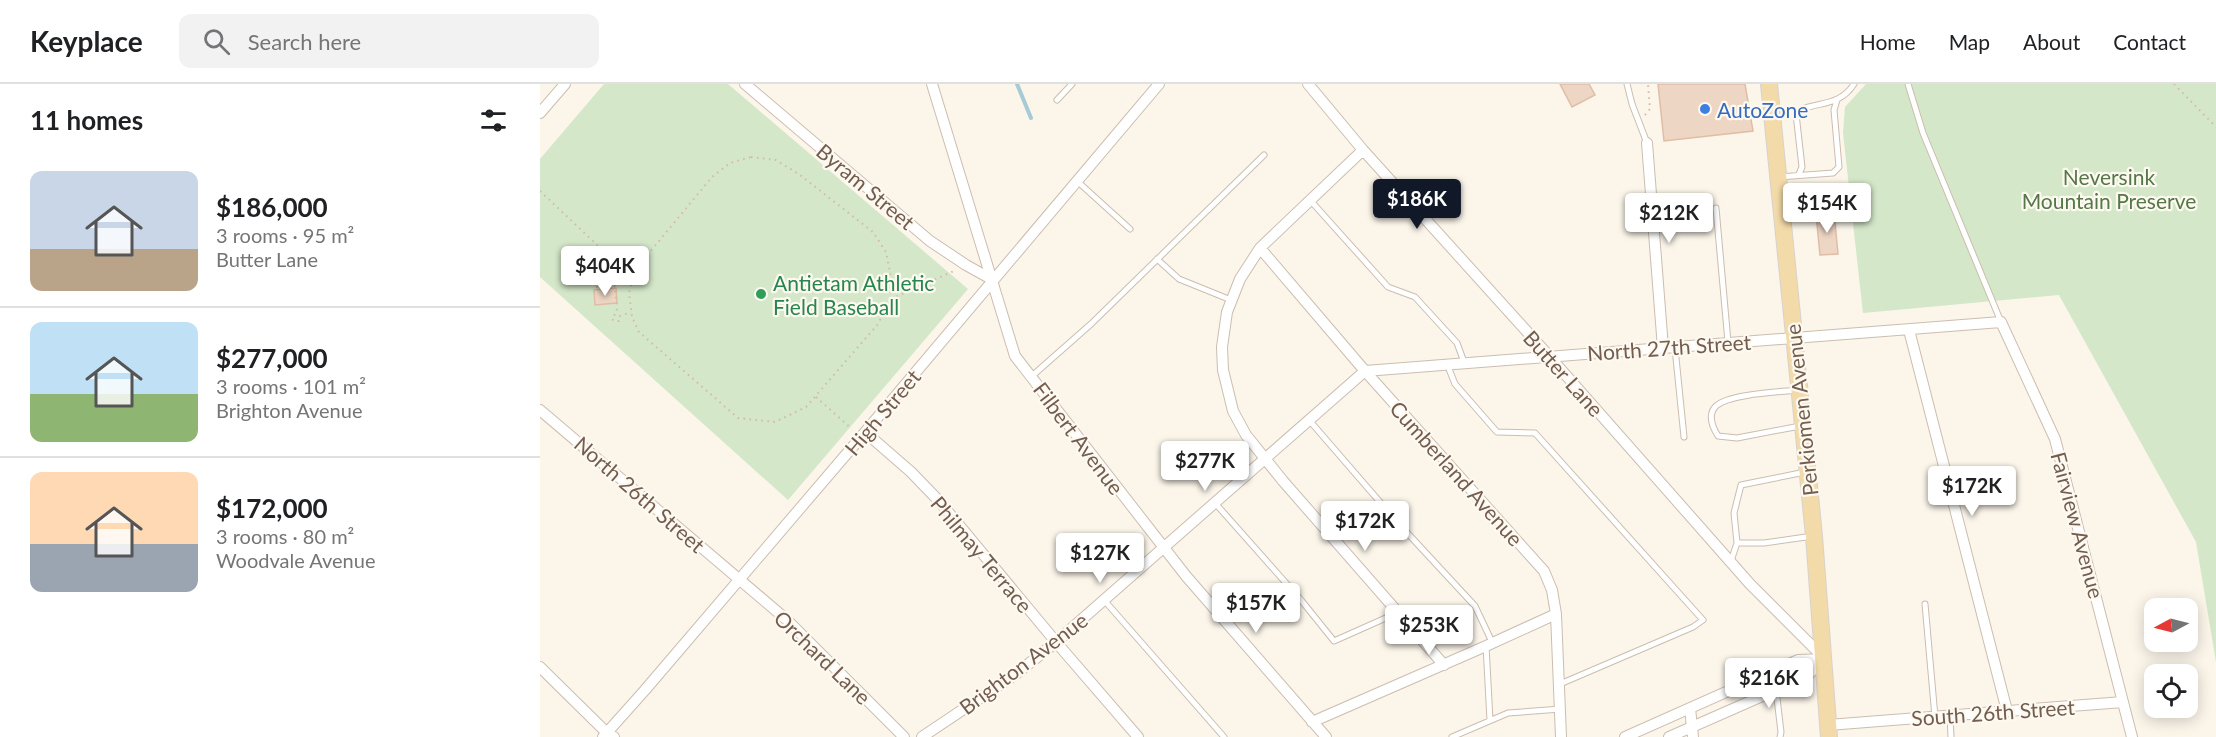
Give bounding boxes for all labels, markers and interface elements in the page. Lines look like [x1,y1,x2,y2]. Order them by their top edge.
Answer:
search box [179,14,599,68]
text: Keyplace [30,24,143,58]
icon: search [200,25,233,58]
text: Search here [248,28,361,55]
text: Home [1860,29,1916,54]
text: Map [1949,29,1990,54]
text: About [2023,29,2080,54]
text: Contact [2113,29,2186,54]
place label: AutoZone [1717,97,1808,122]
marker: AutoZone [1698,102,1712,116]
text: 11 homes [30,104,143,136]
icon: filters [477,104,510,137]
street label: Byram Street [812,138,920,234]
park label: Neversink Mountain Preserve [2022,164,2196,213]
pin: $186K [1375,179,1459,230]
pin: $154K [1785,183,1869,234]
text: $186K [1387,186,1447,210]
text: $154K [1797,190,1857,214]
text: $186,000 [216,191,328,223]
pin: $212K [1627,193,1711,244]
icon: home [78,195,150,267]
text: $212K [1639,200,1699,224]
text: 3 rooms · 95 m² [216,223,354,247]
pin: $404K [563,246,647,297]
text: Butter Lane [216,247,318,271]
text: $404K [575,253,635,277]
place label: Antietam Athletic Field Baseball [773,270,934,319]
marker: Antietam Athletic Field Baseball [754,287,768,301]
street label: Perkiomen Avenue [1780,323,1822,497]
street label: Butter Lane [1519,325,1609,421]
street label: North 27th Street [1586,329,1752,365]
text: $277,000 [216,342,328,374]
icon: home [78,346,150,418]
street label: High Street [839,364,925,460]
text: 3 rooms · 101 m² [216,374,366,398]
street label: Filbert Avenue [1029,377,1129,499]
street label: Cumberland Avenue [1385,395,1529,551]
text: Brighton Avenue [216,398,363,422]
street label: North 26th Street [570,431,710,558]
pin: $277K [1163,441,1247,492]
text: $277K [1175,448,1235,472]
street label: Fairview Avenue [2046,449,2110,601]
pin: $172K [1930,466,2014,517]
text: $172K [1942,473,2002,497]
street label: Philmay Terrace [926,491,1038,617]
text: $172,000 [216,492,328,524]
icon: home [78,496,150,568]
pin: $172K [1323,501,1407,552]
text: $172K [1335,508,1395,532]
text: 3 rooms · 80 m² [216,524,354,548]
pin: $127K [1058,533,1142,584]
text: $127K [1070,540,1130,564]
text: Woodvale Avenue [216,548,375,572]
pin: $157K [1214,583,1298,634]
text: $157K [1226,590,1286,614]
north arrow [2144,598,2198,652]
map controls [2144,598,2198,718]
street label: Orchard Lane [770,605,876,709]
pin: $253K [1387,605,1471,656]
street label: Brighton Avenue [954,607,1092,719]
text: $253K [1399,612,1459,636]
pin: $216K [1727,658,1811,709]
button: locate [2144,664,2198,718]
text: $216K [1739,665,1799,689]
street label: South 26th Street [1910,694,2076,730]

